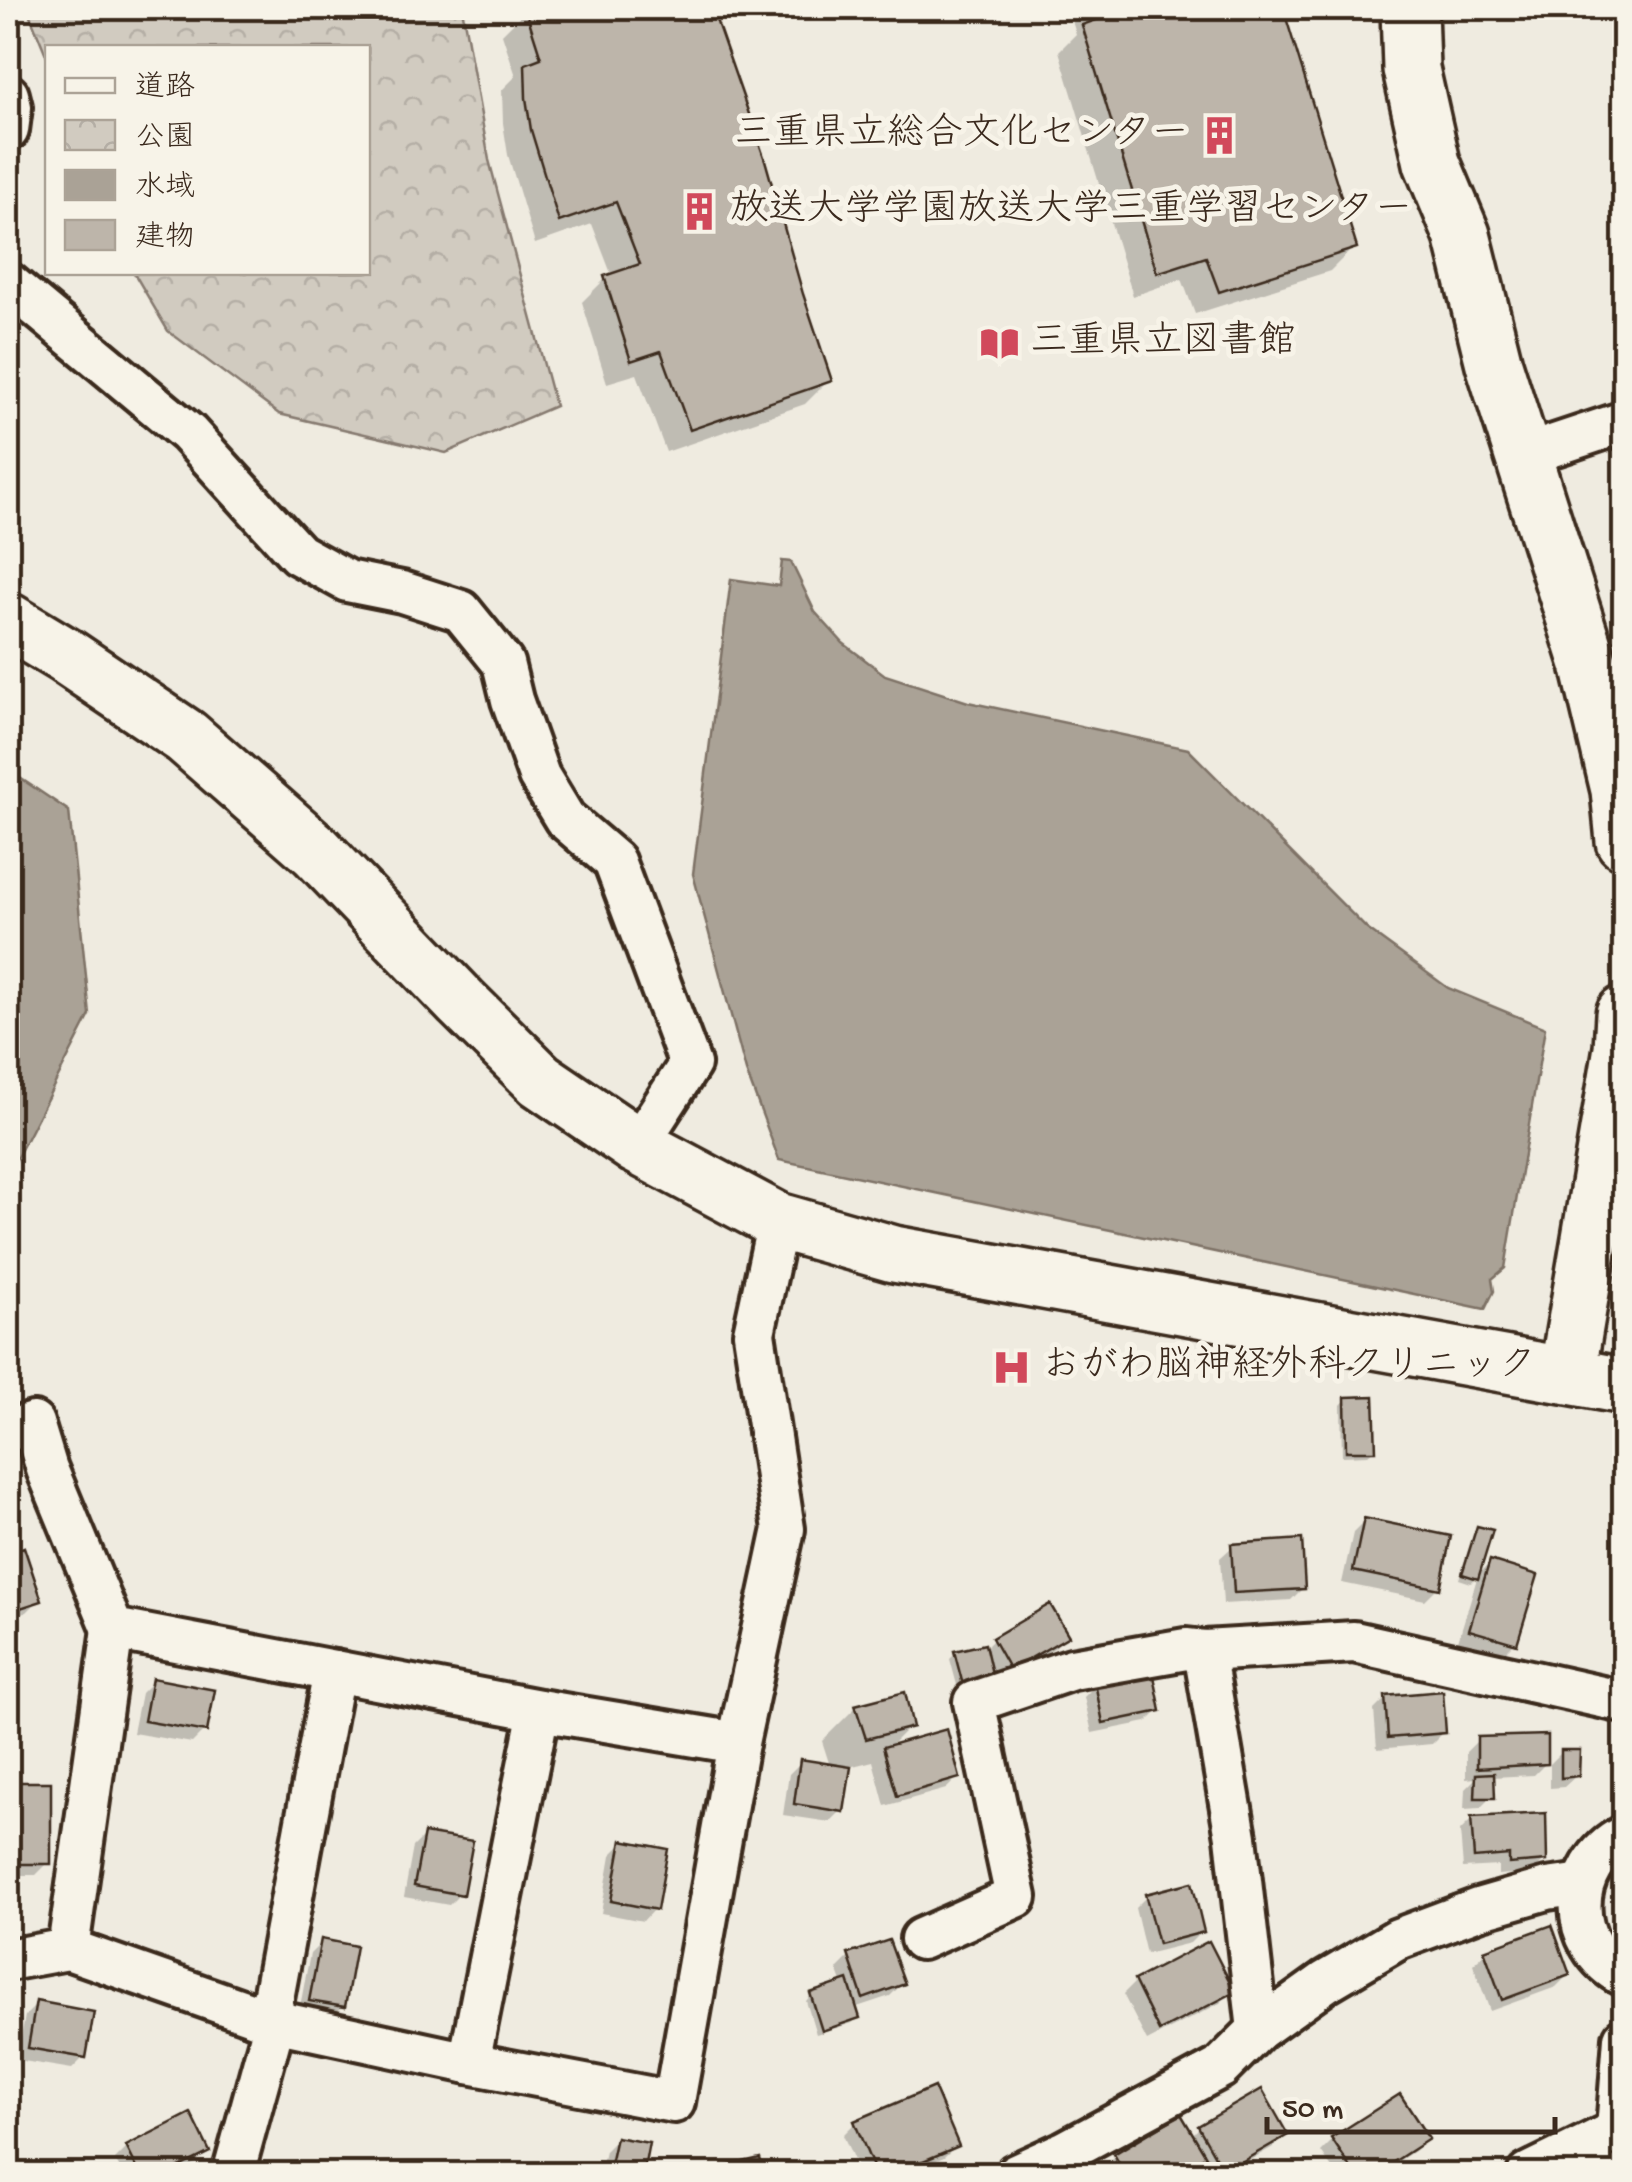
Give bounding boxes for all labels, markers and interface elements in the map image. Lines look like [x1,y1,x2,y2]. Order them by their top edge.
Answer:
legend [45,45,370,275]
text: 道路 [135,71,195,107]
place label: 三重県立総合文化センター [735,112,1189,158]
building icon: 三重県立総合文化センター [1198,115,1240,157]
text: 公園 [135,122,195,157]
text: 水域 [135,170,195,207]
place label: 放送大学学園放送大学三重学習センター [730,188,1412,234]
building icon: 放送大学学園放送大学三重学習センター [679,191,721,233]
text: 建物 [135,221,195,257]
place label: 三重県立図書館 [1030,319,1296,366]
library icon: 三重県立図書館 [979,323,1021,365]
place label: おがわ脳神経外科クリニック [1042,1344,1536,1390]
hospital icon: おがわ脳神経外科クリニック [991,1347,1033,1389]
scale bar [1267,2072,1554,2134]
text: 50 m [1282,2094,1343,2129]

